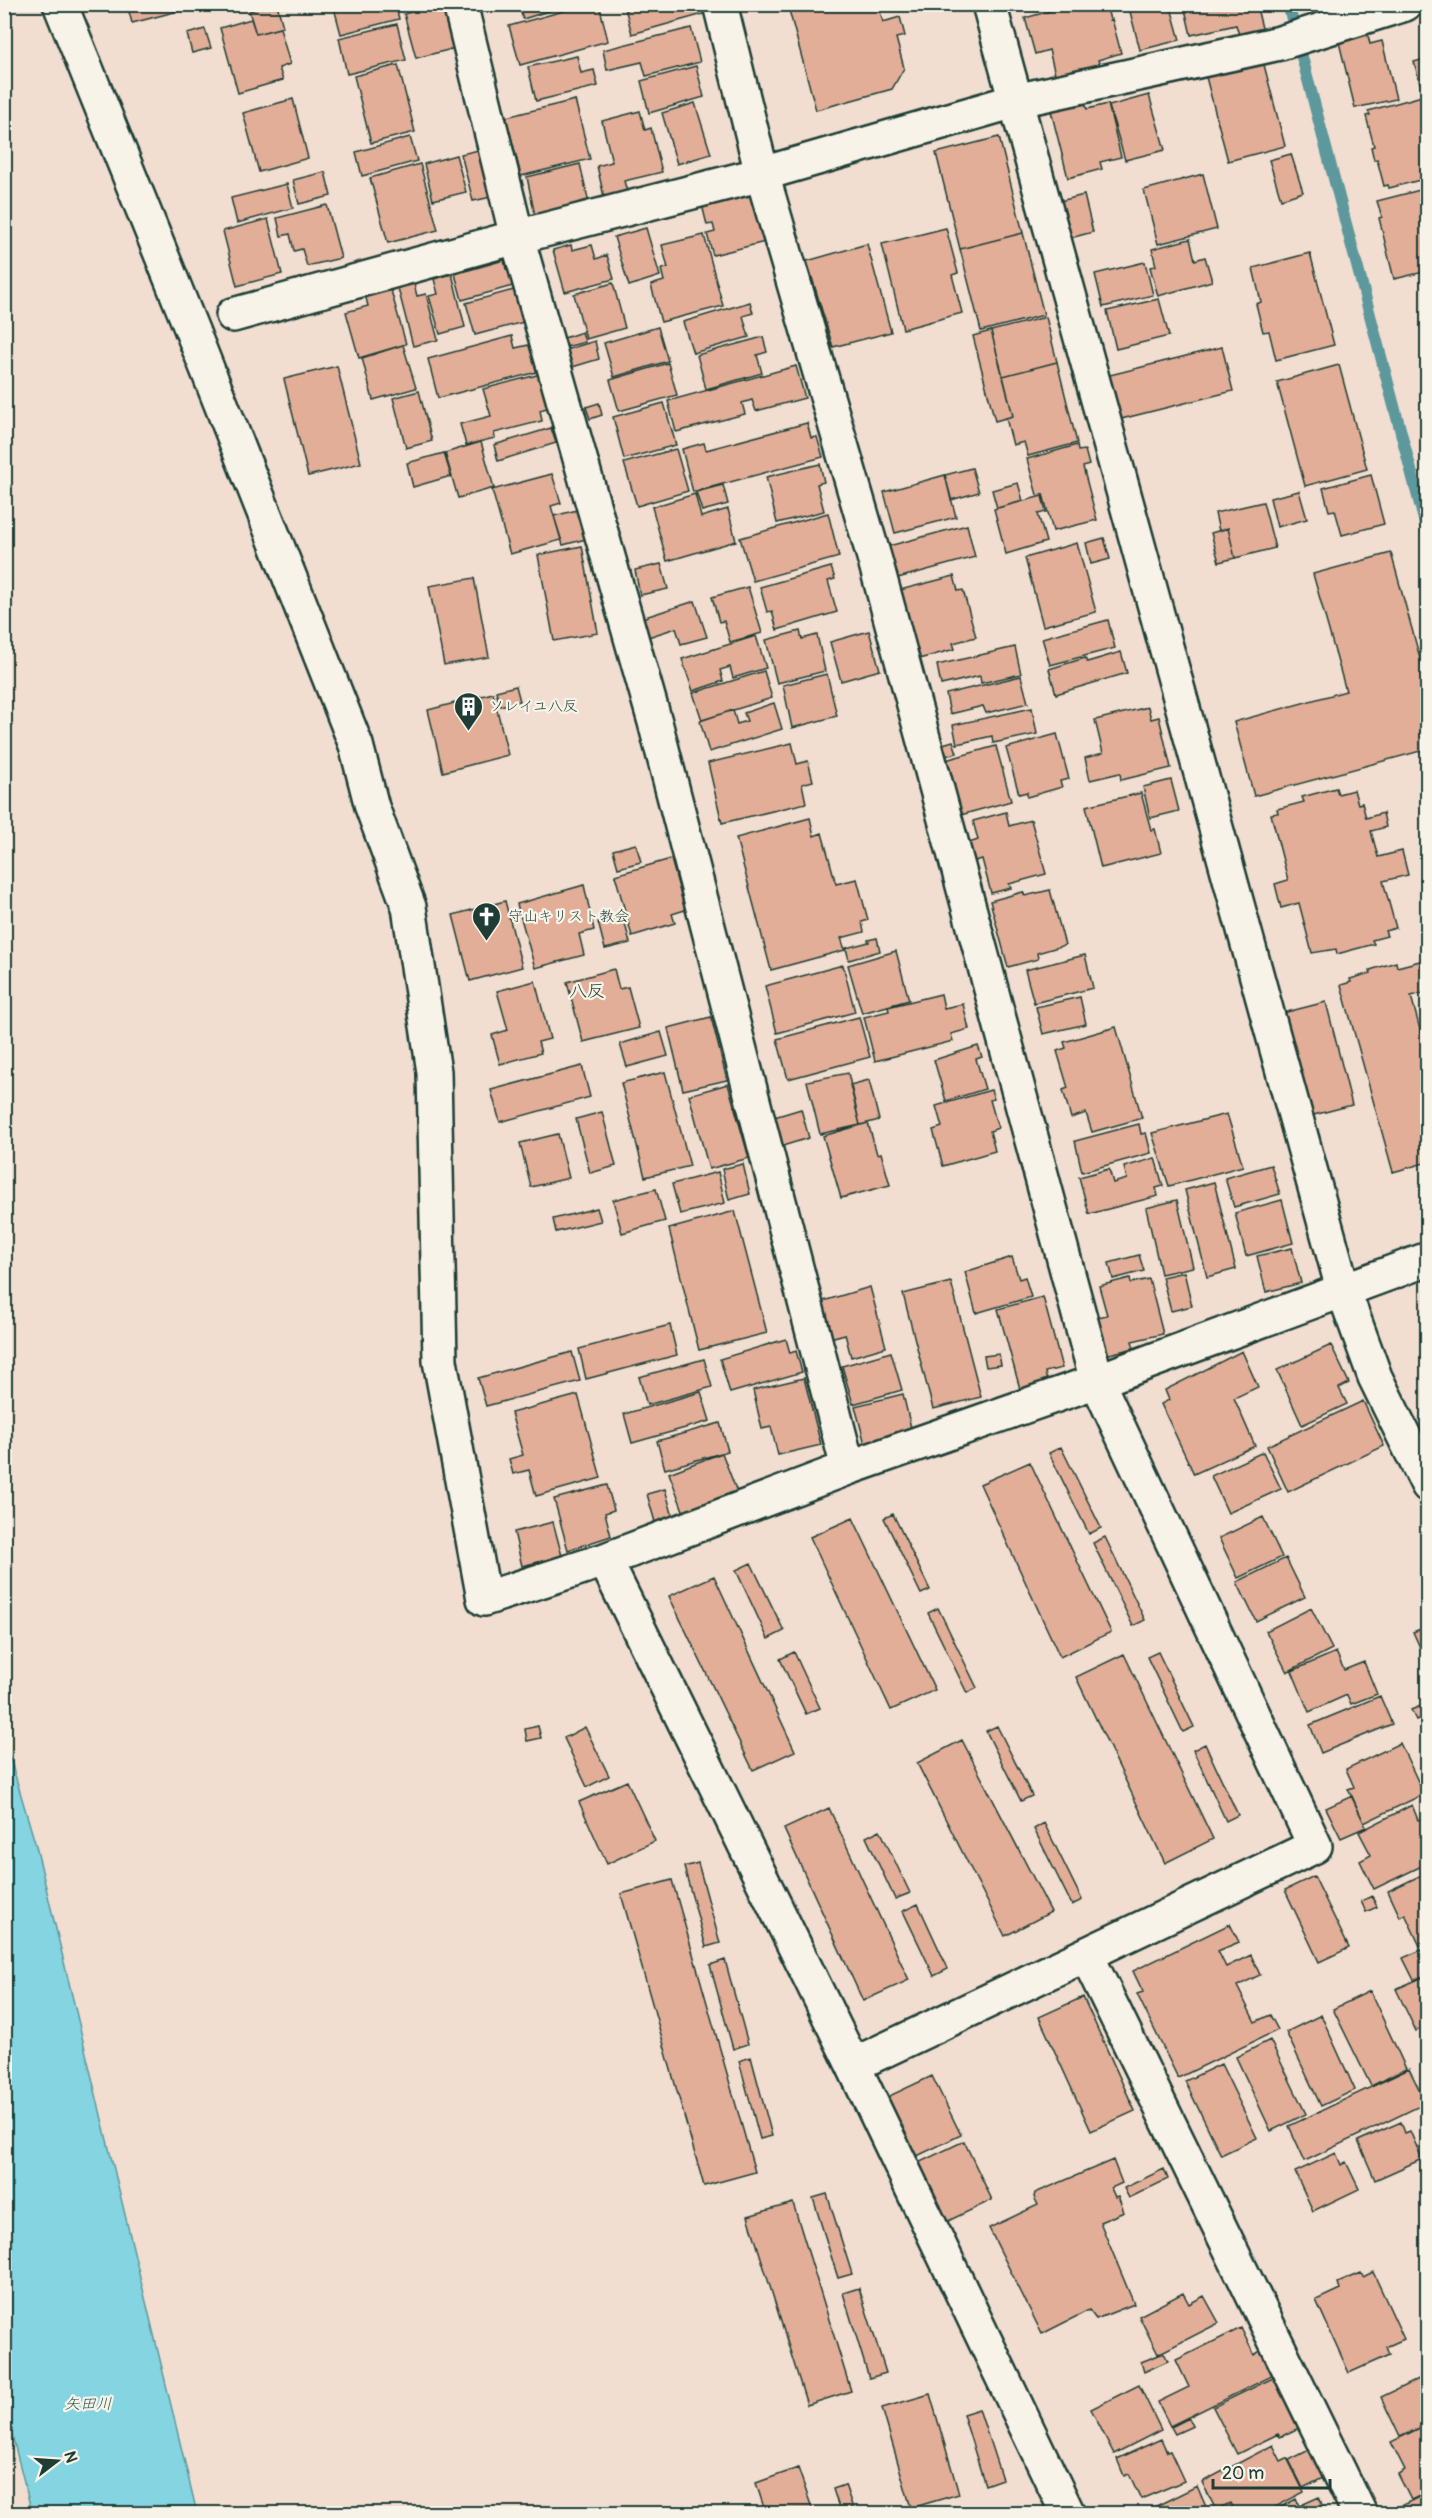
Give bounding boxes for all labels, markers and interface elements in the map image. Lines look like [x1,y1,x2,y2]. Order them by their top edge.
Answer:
building icon: ソレイユ八反 [452,690,484,732]
place label: ソレイユ八反 [489,697,578,716]
church icon: 守山キリスト教会 [471,900,503,942]
place label: 守山キリスト教会 [508,907,629,926]
district label: 八反 [569,980,605,1003]
water label: 矢田川 [64,2394,112,2414]
north arrow [27,2431,87,2491]
text: N [59,2449,82,2465]
scale bar [1213,2452,1330,2490]
text: 20 m [1222,2462,1264,2485]

